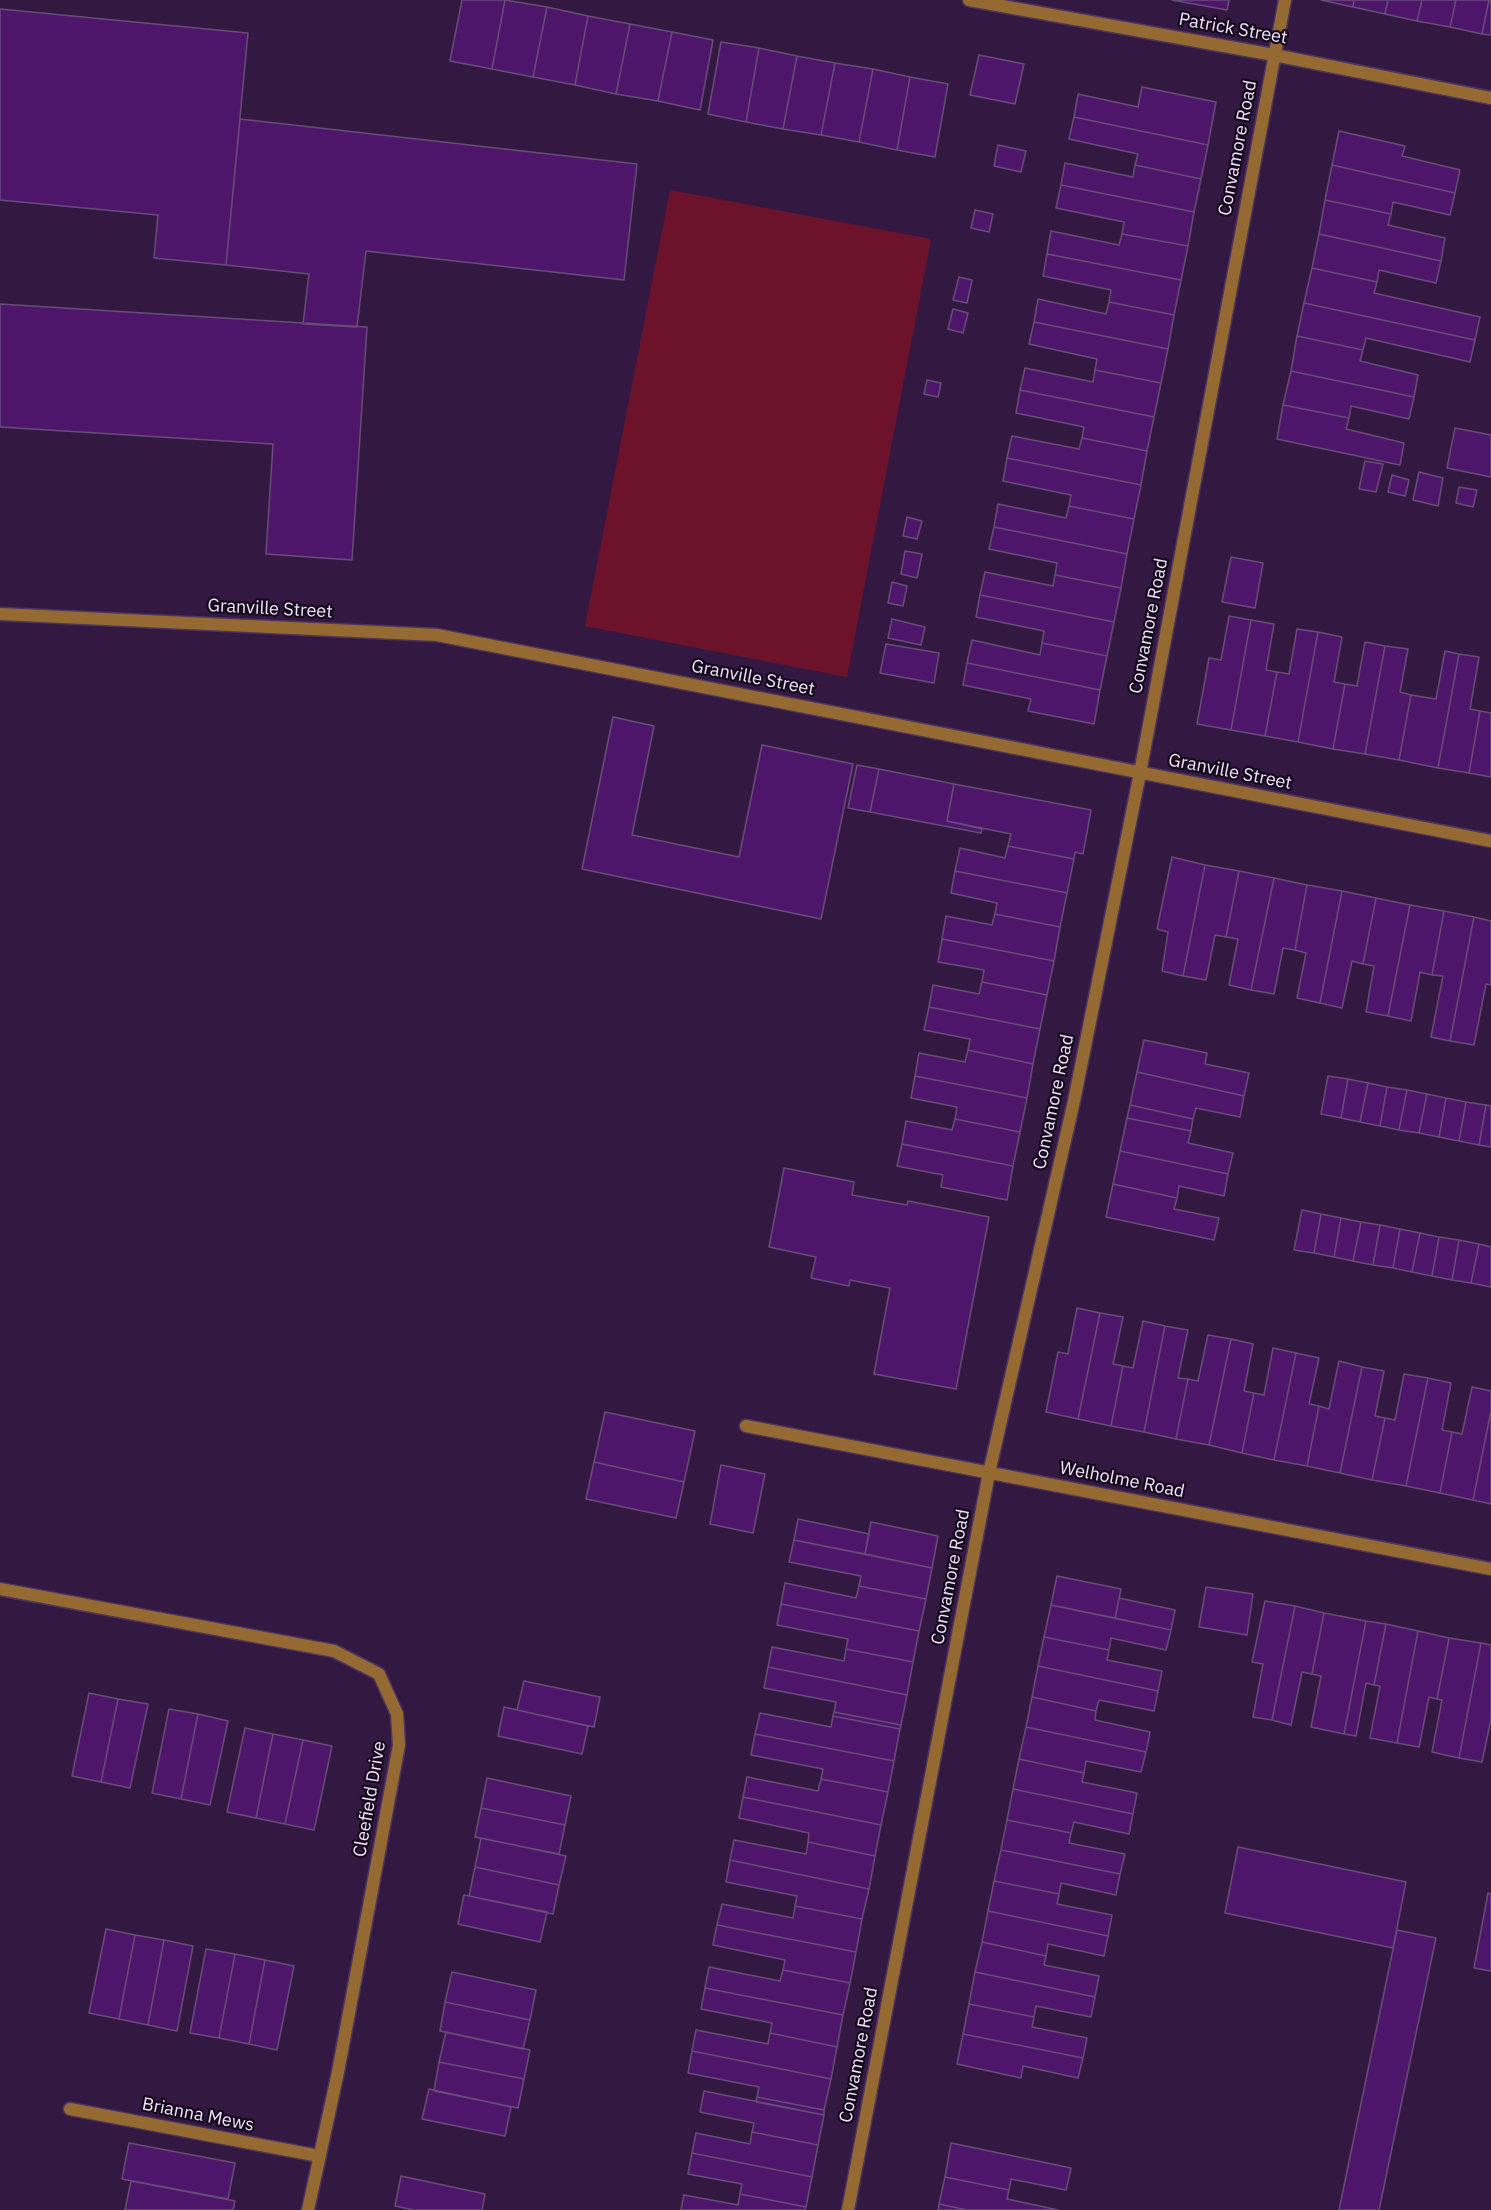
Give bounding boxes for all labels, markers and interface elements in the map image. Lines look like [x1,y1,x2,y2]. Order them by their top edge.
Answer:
street label: Patrick Street [1177,9,1289,49]
street label: Convamore Road [1214,78,1262,218]
street label: Convamore Road [1125,556,1173,696]
street label: Granville Street [207,595,333,623]
street label: Granville Street [689,655,817,701]
street label: Granville Street [1166,749,1294,795]
street label: Convamore Road [1029,1033,1079,1171]
street label: Welholme Road [1058,1457,1186,1503]
street label: Convamore Road [927,1507,975,1647]
street label: Cleefield Drive [349,1739,391,1859]
street label: Convamore Road [835,1985,883,2125]
street label: Brianna Mews [140,2094,256,2136]

